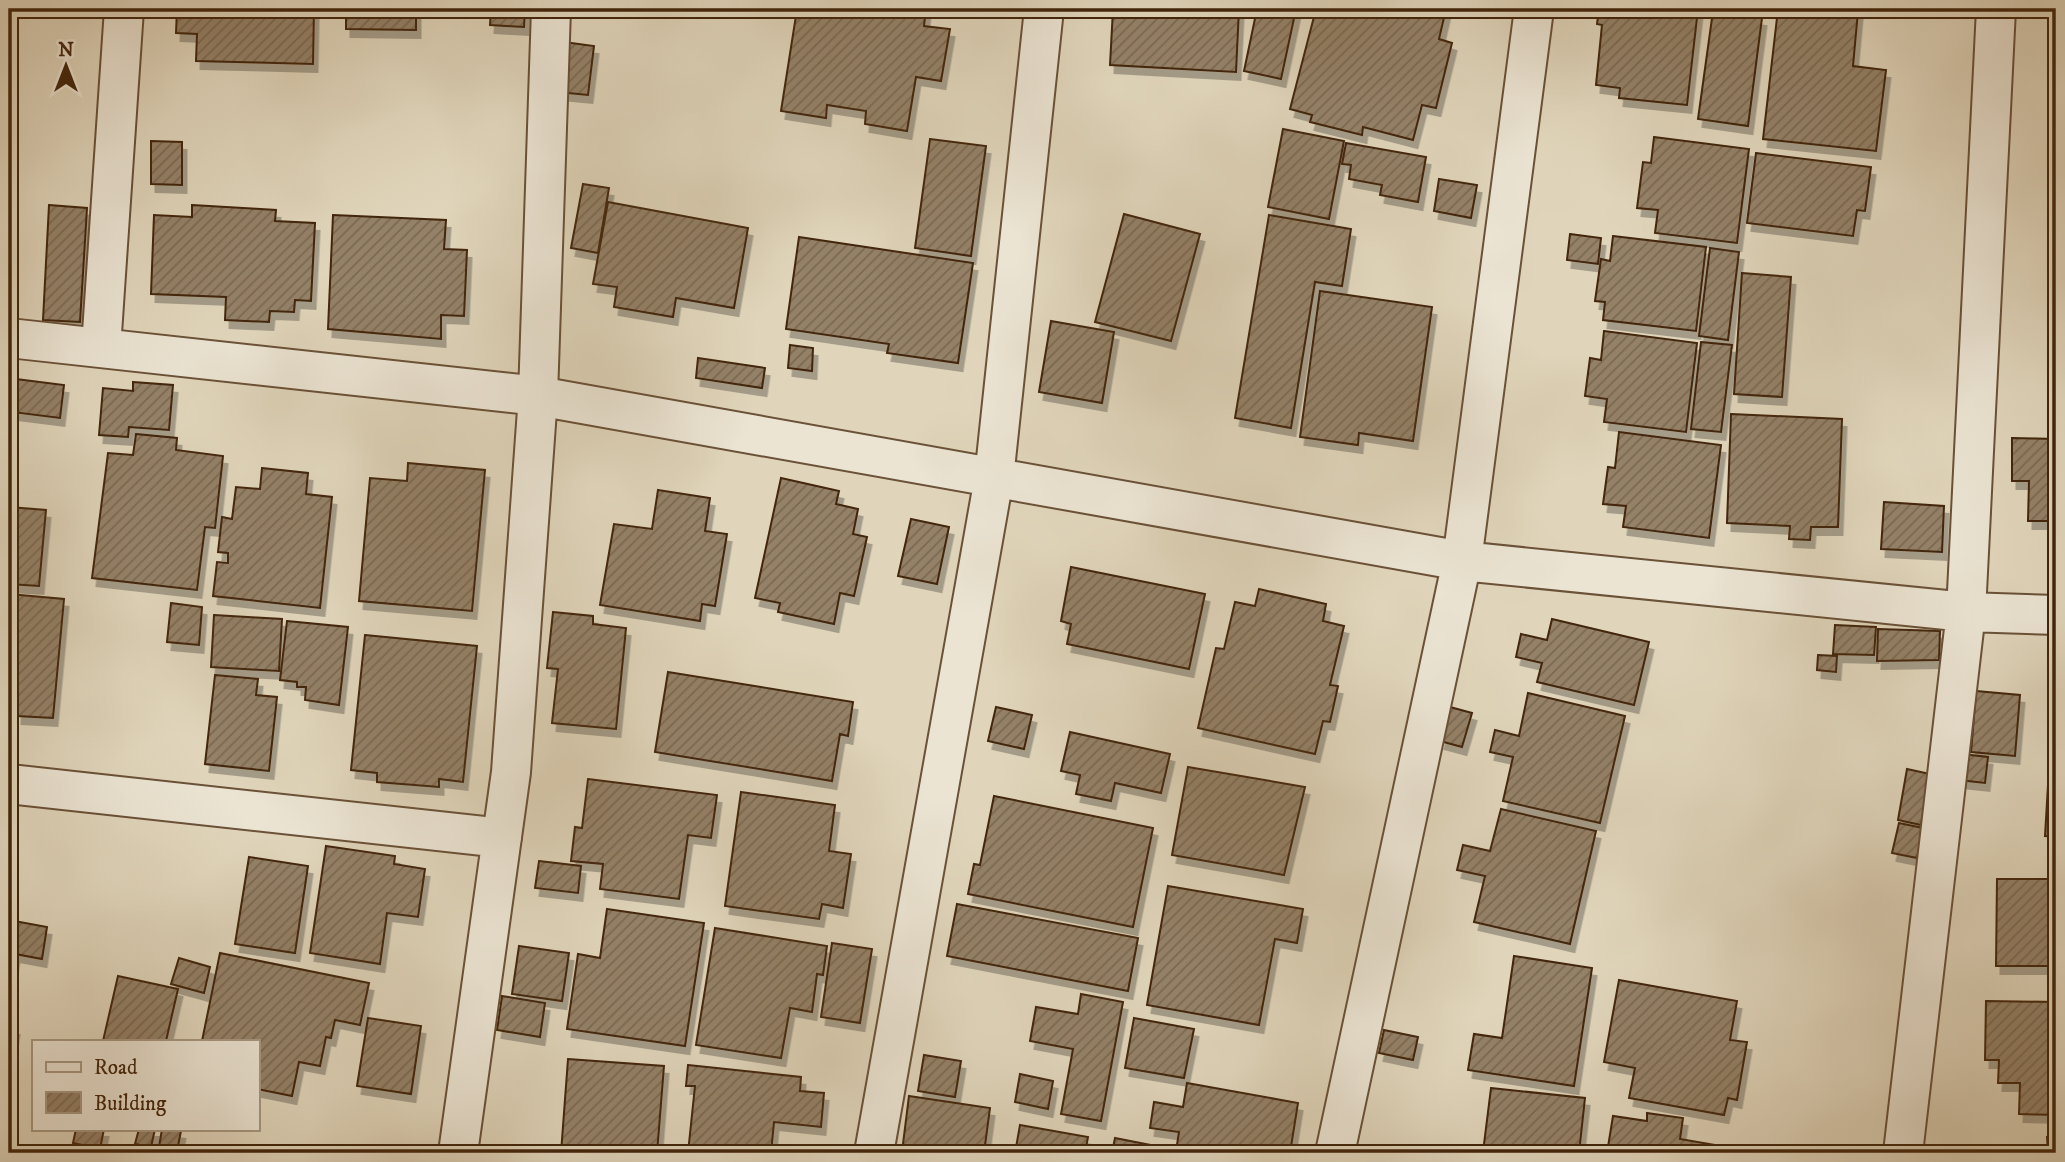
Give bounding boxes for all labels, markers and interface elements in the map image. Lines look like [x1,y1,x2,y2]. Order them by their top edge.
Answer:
north arrow [32,32,102,102]
text: N [58,39,74,62]
legend [32,1040,259,1130]
text: Road [94,1055,138,1081]
text: Building [94,1091,167,1117]

